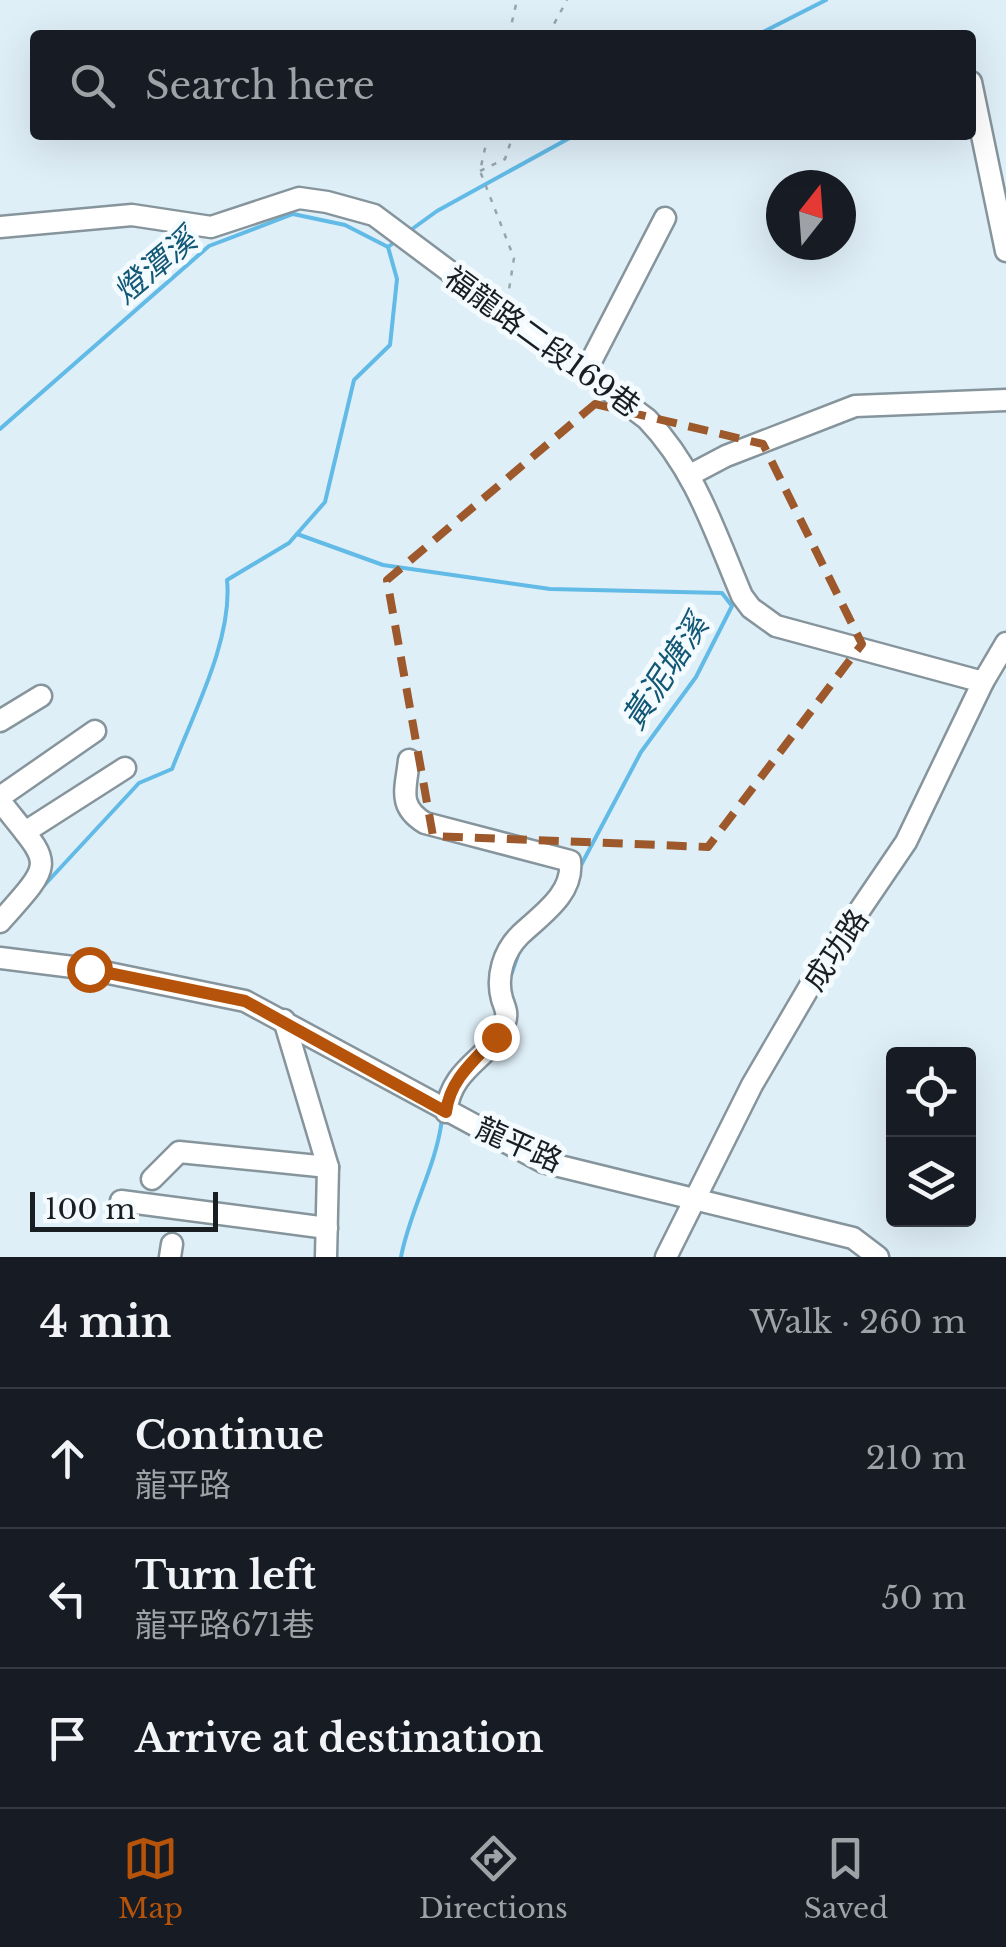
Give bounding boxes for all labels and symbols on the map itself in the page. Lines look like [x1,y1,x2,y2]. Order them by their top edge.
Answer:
north arrow [766,170,856,260]
water label: 燈潭溪 [105,217,208,312]
street label: 福龍路二段169巷 [438,258,647,425]
water label: 黃泥塘溪 [613,604,719,737]
street label: 成功路 [795,902,876,997]
route start [67,947,113,993]
route end [474,1015,520,1061]
street label: 龍平路 [471,1109,568,1180]
scale bar [30,1187,218,1232]

